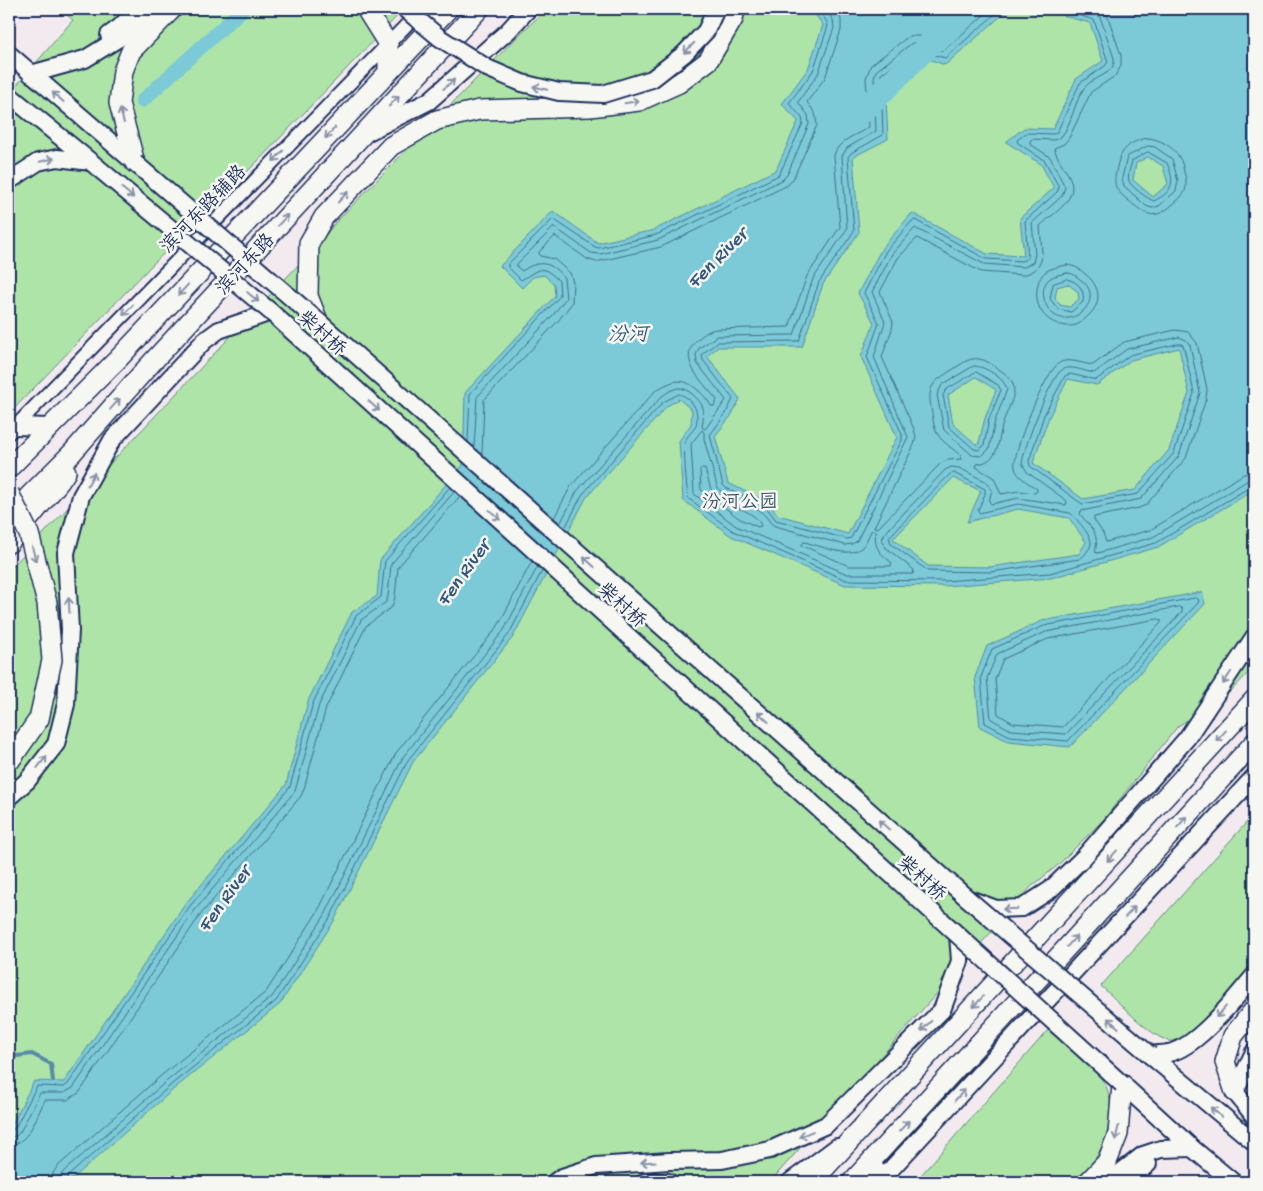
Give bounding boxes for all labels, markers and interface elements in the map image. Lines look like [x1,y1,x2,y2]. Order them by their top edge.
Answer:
one-way arrow [683,42,695,55]
one-way arrow [442,78,455,90]
one-way arrow [533,83,549,92]
one-way arrow [52,92,65,103]
one-way arrow [388,94,400,107]
one-way arrow [624,96,640,106]
one-way arrow [117,108,126,124]
one-way arrow [324,127,336,140]
one-way arrow [272,150,284,163]
one-way arrow [39,155,55,164]
street label: 滨河东路辅路 [156,161,252,259]
one-way arrow [122,188,135,199]
one-way arrow [337,191,349,204]
one-way arrow [278,214,289,227]
water label: Fen River [684,222,756,294]
street label: 滨河东路 [211,229,281,301]
one-way arrow [177,283,189,296]
one-way arrow [247,292,260,303]
one-way arrow [122,304,134,317]
street label: 柴村桥 [292,306,350,362]
water label: 汾河 [608,324,651,348]
one-way arrow [109,398,120,411]
one-way arrow [368,400,381,411]
one-way arrow [86,472,96,487]
park label: 汾河公园 [702,492,778,515]
one-way arrow [488,509,501,521]
water label: Fen River [433,533,499,611]
one-way arrow [30,546,40,562]
one-way arrow [583,557,596,568]
street label: 柴村桥 [592,578,650,634]
one-way arrow [64,598,73,614]
one-way arrow [1222,670,1232,684]
one-way arrow [756,711,769,723]
one-way arrow [1215,730,1227,742]
one-way arrow [37,756,48,769]
one-way arrow [1176,815,1188,828]
one-way arrow [878,819,891,831]
one-way arrow [1106,849,1118,862]
street label: 柴村桥 [892,851,950,907]
water label: Fen River [194,859,260,937]
one-way arrow [1002,904,1018,914]
one-way arrow [1124,905,1136,918]
one-way arrow [1067,935,1078,948]
one-way arrow [972,995,984,1008]
one-way arrow [1216,1005,1227,1018]
one-way arrow [1106,1017,1119,1029]
one-way arrow [920,1020,932,1032]
one-way arrow [954,1089,966,1102]
one-way arrow [1210,1106,1223,1118]
one-way arrow [898,1119,910,1132]
one-way arrow [1112,1124,1121,1140]
one-way arrow [799,1130,814,1140]
one-way arrow [640,1158,656,1167]

